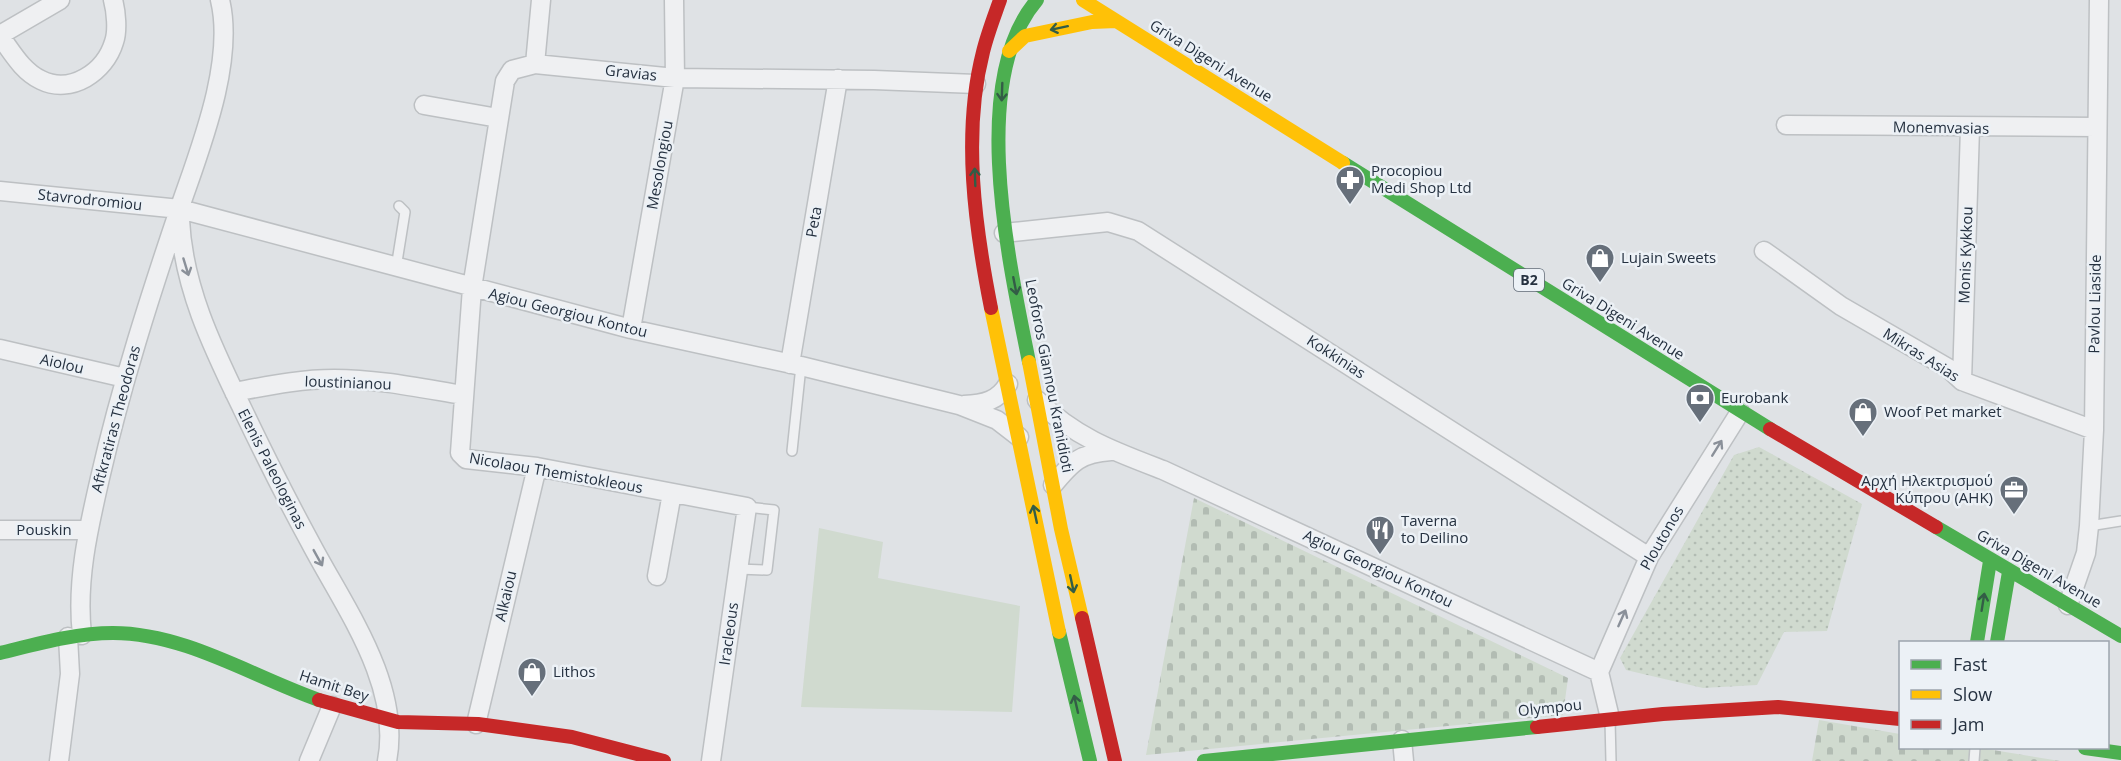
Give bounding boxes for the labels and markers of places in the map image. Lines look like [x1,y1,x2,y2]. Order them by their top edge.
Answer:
place label: Procopiou Medi Shop Ltd [1371,160,1472,197]
pharmacy icon: Procopiou Medi Shop Ltd [1334,164,1366,206]
shop icon: Lujain Sweets [1584,242,1616,284]
place label: Lujain Sweets [1621,247,1716,267]
bank icon: Eurobank [1684,382,1716,424]
place label: Eurobank [1721,387,1788,407]
shop icon: Woof Pet market [1847,396,1879,438]
place label: Woof Pet market [1884,401,2002,421]
place label: Αρχή Ηλεκτρισμού Κύπρου (ΑΗΚ) [1861,470,1993,507]
office icon: Αρχή Ηλεκτρισμού Κύπρου (ΑΗΚ) [1998,474,2030,516]
place label: Taverna to Deilino [1401,510,1468,547]
restaurant icon: Taverna to Deilino [1364,514,1396,556]
shop icon: Lithos [516,656,548,698]
place label: Lithos [553,661,595,681]

